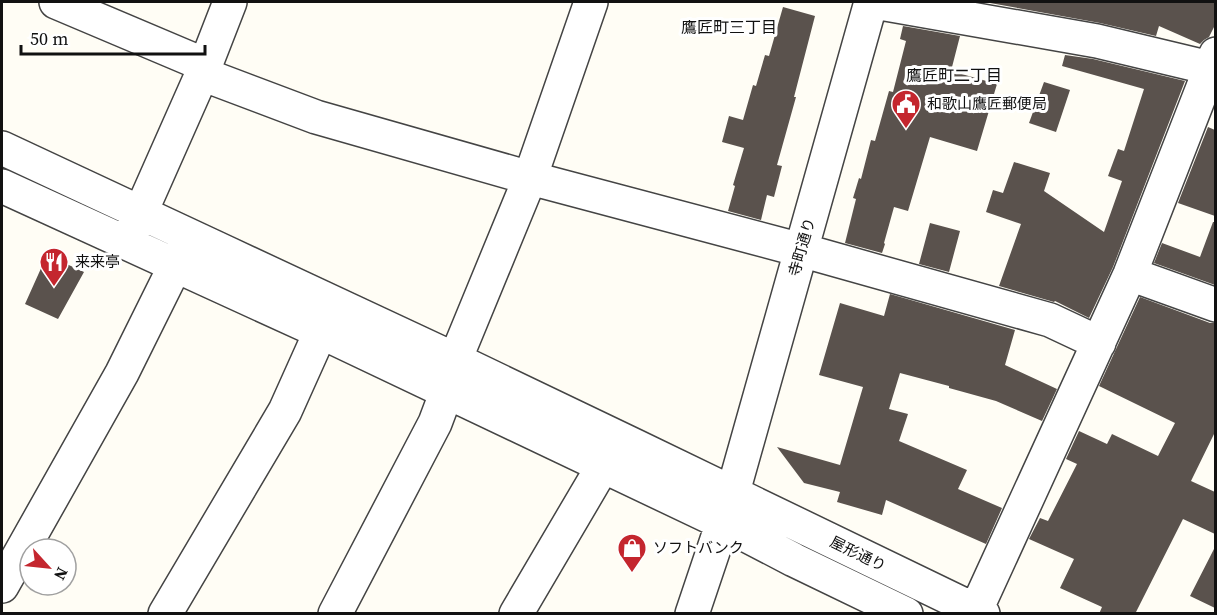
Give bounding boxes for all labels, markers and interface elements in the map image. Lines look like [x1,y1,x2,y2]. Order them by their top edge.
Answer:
district label: 鷹匠町三丁目 [681,16,777,38]
scale bar [21,18,206,56]
text: 50 m [30,26,68,51]
district label: 鷹匠町二丁目 [906,64,1002,86]
public building icon: 和歌山鷹匠郵便局 [890,88,922,130]
place label: 和歌山鷹匠郵便局 [927,93,1047,114]
street label: 寺町通り [783,215,820,279]
restaurant icon: 来来亭 [38,246,70,288]
place label: 来来亭 [75,251,120,272]
street label: 屋形通り [827,531,890,576]
shop icon: ソフトバンク [616,532,648,574]
north arrow [18,537,78,597]
place label: ソフトバンク [653,537,744,558]
text: N [49,564,74,584]

